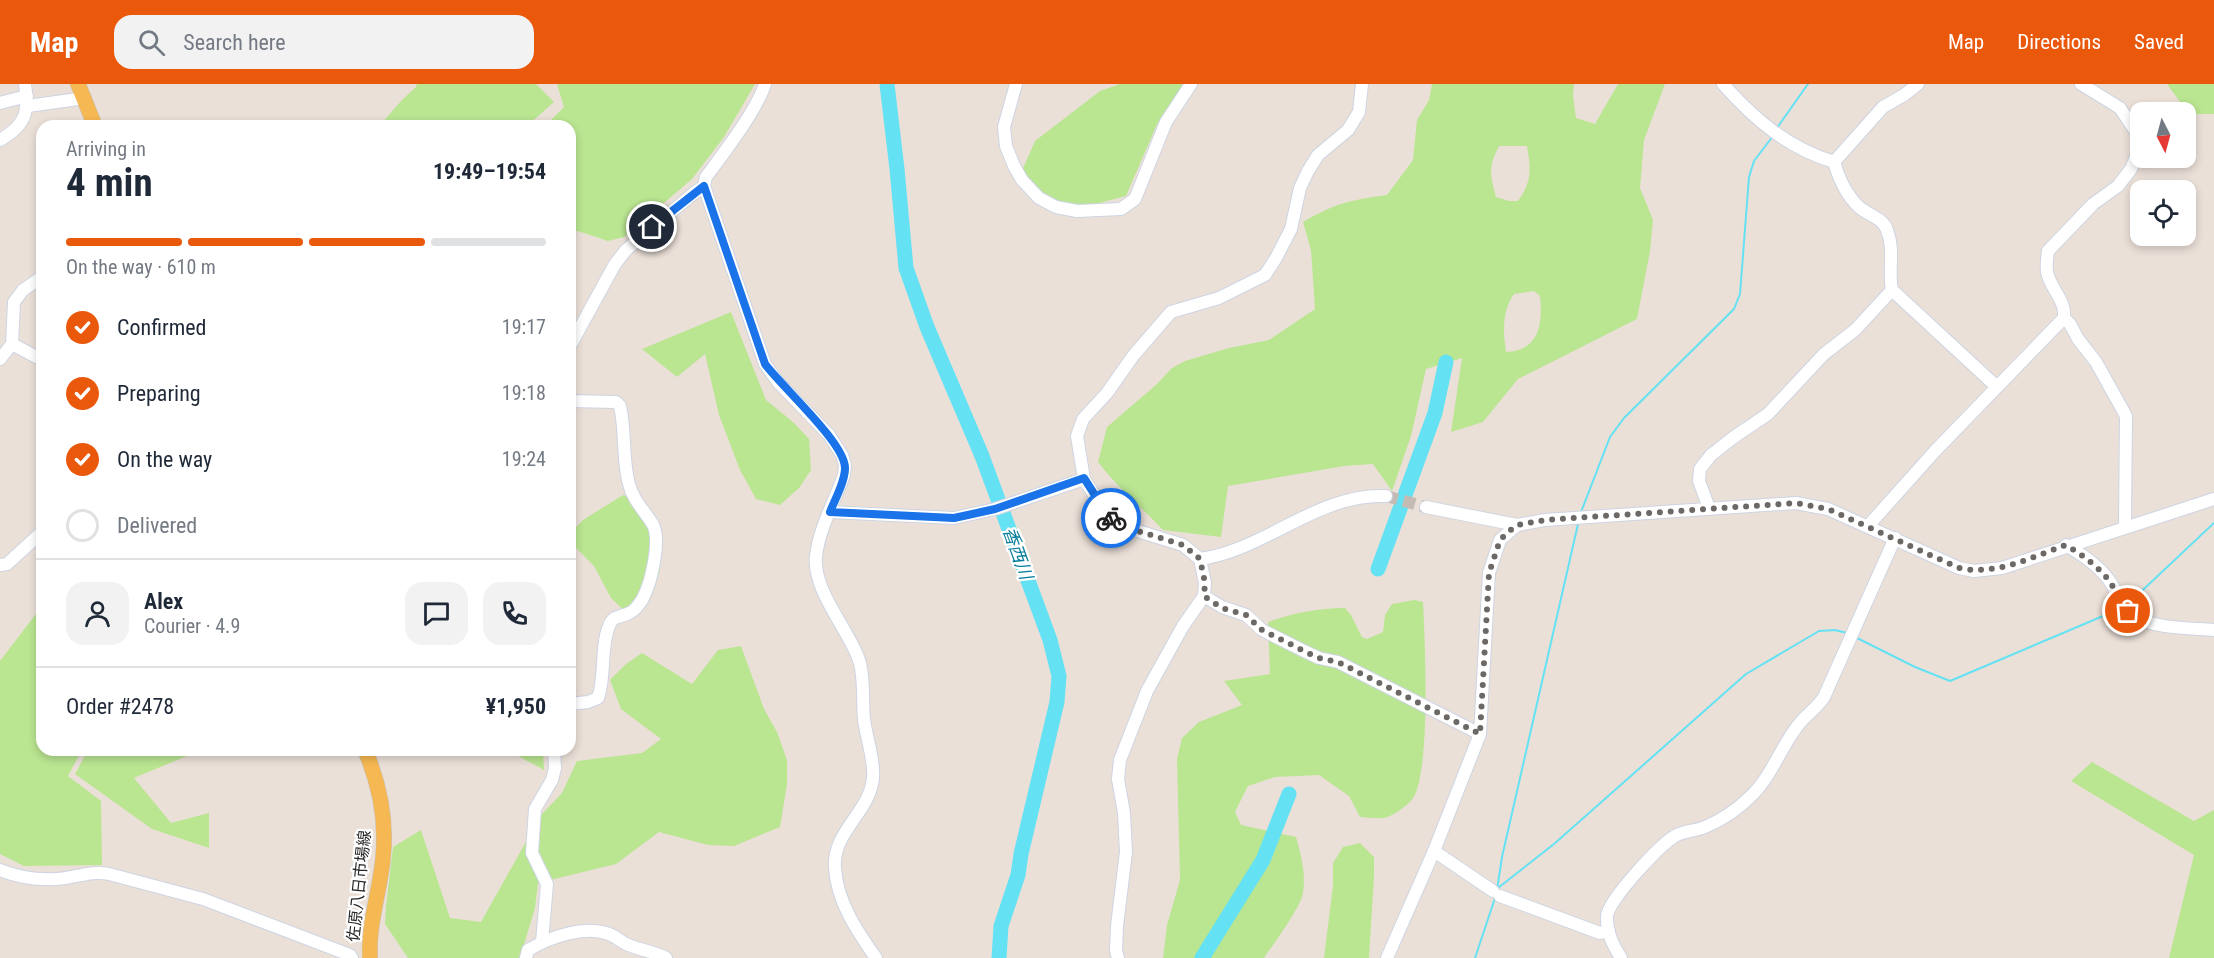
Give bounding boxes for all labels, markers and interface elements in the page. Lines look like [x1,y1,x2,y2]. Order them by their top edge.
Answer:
search box [114,15,534,69]
text: Map [30,26,78,59]
icon: search [135,26,168,59]
text: Search here [183,30,286,55]
text: Map [1948,30,1984,54]
text: Directions [2017,30,2101,54]
text: Saved [2134,30,2184,54]
north arrow [2130,102,2196,168]
map controls [2130,102,2196,246]
text: Arriving in [66,137,146,161]
text: 19:49–19:54 [433,159,546,184]
text: 4 min [66,160,153,206]
button: locate [2130,180,2196,246]
pin [626,201,677,252]
icon: home [635,210,668,243]
text: On the way · 610 m [66,255,216,279]
icon: check [66,311,99,344]
text: Confirmed [117,315,206,340]
text: 19:17 [502,315,546,339]
icon: check [66,377,99,410]
text: Preparing [117,381,201,406]
text: 19:18 [502,381,546,405]
icon: check [66,443,99,476]
text: On the way [117,447,212,472]
text: 19:24 [502,447,546,471]
courier [1081,488,1141,548]
icon: bike [1095,502,1128,535]
text: Delivered [117,513,197,538]
water label: 香西川 [999,524,1038,584]
button: person [66,582,129,645]
button: chat [405,582,468,645]
button: phone [483,582,546,645]
pin [2102,585,2153,636]
text: Alex [144,589,183,614]
icon: bag [2111,594,2144,627]
text: Courier · 4.9 [144,614,240,638]
text: Order #2478 [66,694,174,719]
text: ¥1,950 [486,694,546,719]
street label: 佐原八日市場線 [344,829,374,943]

